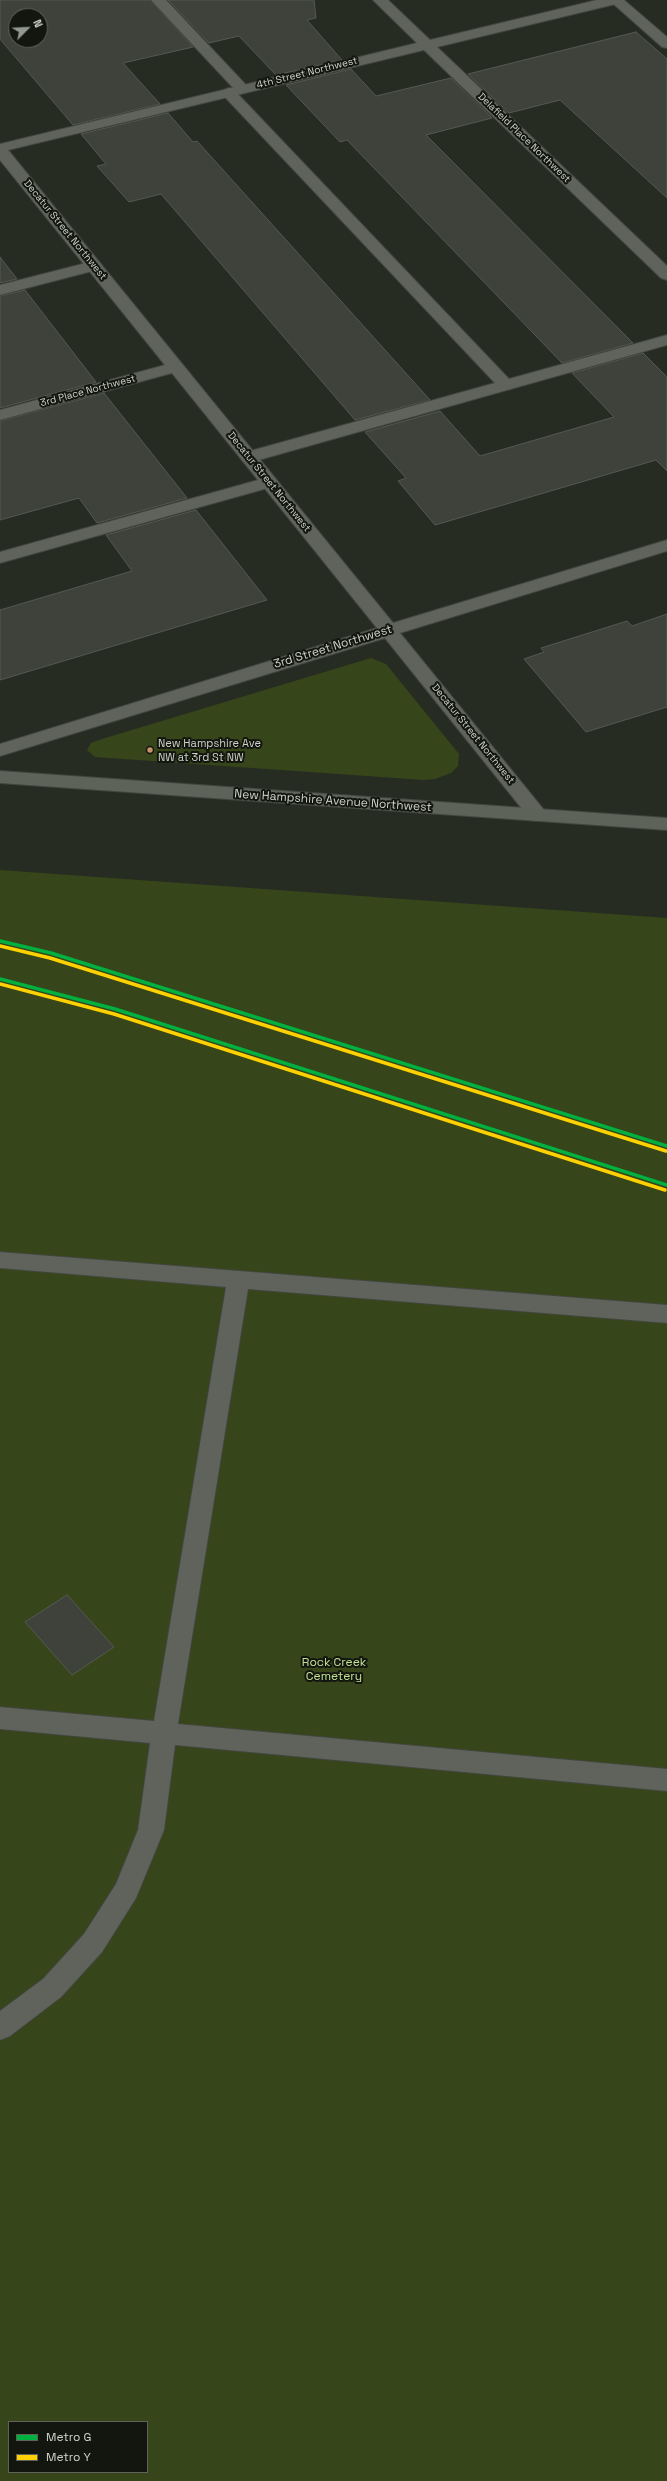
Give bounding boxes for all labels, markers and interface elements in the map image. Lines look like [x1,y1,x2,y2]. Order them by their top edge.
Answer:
north arrow [8,8,48,48]
text: N [30,17,46,30]
street label: 4th Street Northwest [255,55,359,91]
street label: Delafield Place Northwest [475,91,573,185]
street label: Decatur Street Northwest [21,178,109,282]
street label: 3rd Place Northwest [39,373,137,409]
street label: Decatur Street Northwest [225,430,313,534]
street label: 3rd Street Northwest [272,622,394,672]
street label: Decatur Street Northwest [429,682,517,786]
place label: New Hampshire Ave NW at 3rd St NW [158,737,261,763]
marker: New Hampshire Ave NW at 3rd St NW [145,745,155,755]
street label: New Hampshire Avenue Northwest [234,787,432,815]
park label: Rock Creek Cemetery [302,1656,366,1684]
legend [8,2421,148,2473]
text: Metro G [46,2429,92,2445]
text: Metro Y [46,2449,91,2465]

